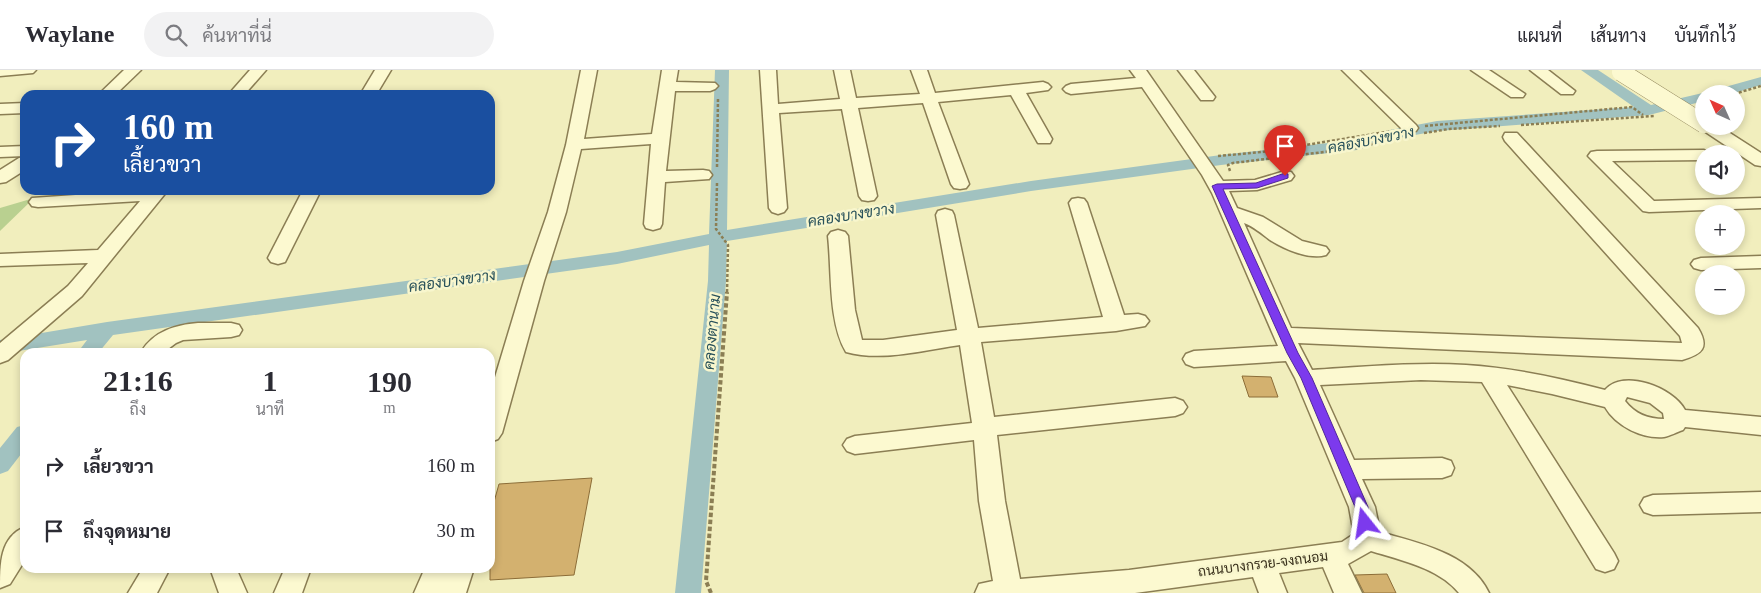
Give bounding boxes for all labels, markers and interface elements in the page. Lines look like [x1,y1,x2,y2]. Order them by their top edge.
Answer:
search box [144,12,494,57]
text: Waylane [25,21,114,47]
icon: search [162,21,190,49]
text: ค้นหาที่นี่ [202,25,272,46]
text: แผนที่ [1517,26,1562,46]
text: เส้นทาง [1590,26,1646,46]
text: บันทึกไว้ [1674,26,1736,46]
north arrow [1695,85,1745,135]
map controls [1695,85,1745,315]
text: 160 m [123,108,213,147]
icon: right [40,110,105,175]
water label: คลองบางขวาง [1326,124,1416,156]
pin [1264,125,1306,176]
icon: arrive [1271,132,1299,160]
button: sound [1695,145,1745,195]
text: เลี้ยวขวา [123,152,201,177]
water label: คลองบางขวาง [806,200,896,230]
button: + [1695,205,1745,255]
button: − [1695,265,1745,315]
water label: คลองบางขวาง [407,267,497,295]
water label: คลองตานาม [701,294,723,370]
text: 21:16 [103,364,173,397]
text: 1 [262,364,277,397]
text: 190 [367,365,412,398]
text: m [383,399,396,416]
text: ถึง [130,401,146,418]
text: นาที [256,401,284,418]
icon: right [40,452,68,480]
text: 160 m [427,455,475,476]
text: เลี้ยวขวา [83,456,154,477]
position arrow [1338,496,1390,548]
icon: arrive [40,517,68,545]
text: 30 m [436,520,475,541]
text: ถึงจุดหมาย [83,521,171,542]
street label: ถนนบางกรวย-จงถนอม [1197,549,1329,579]

